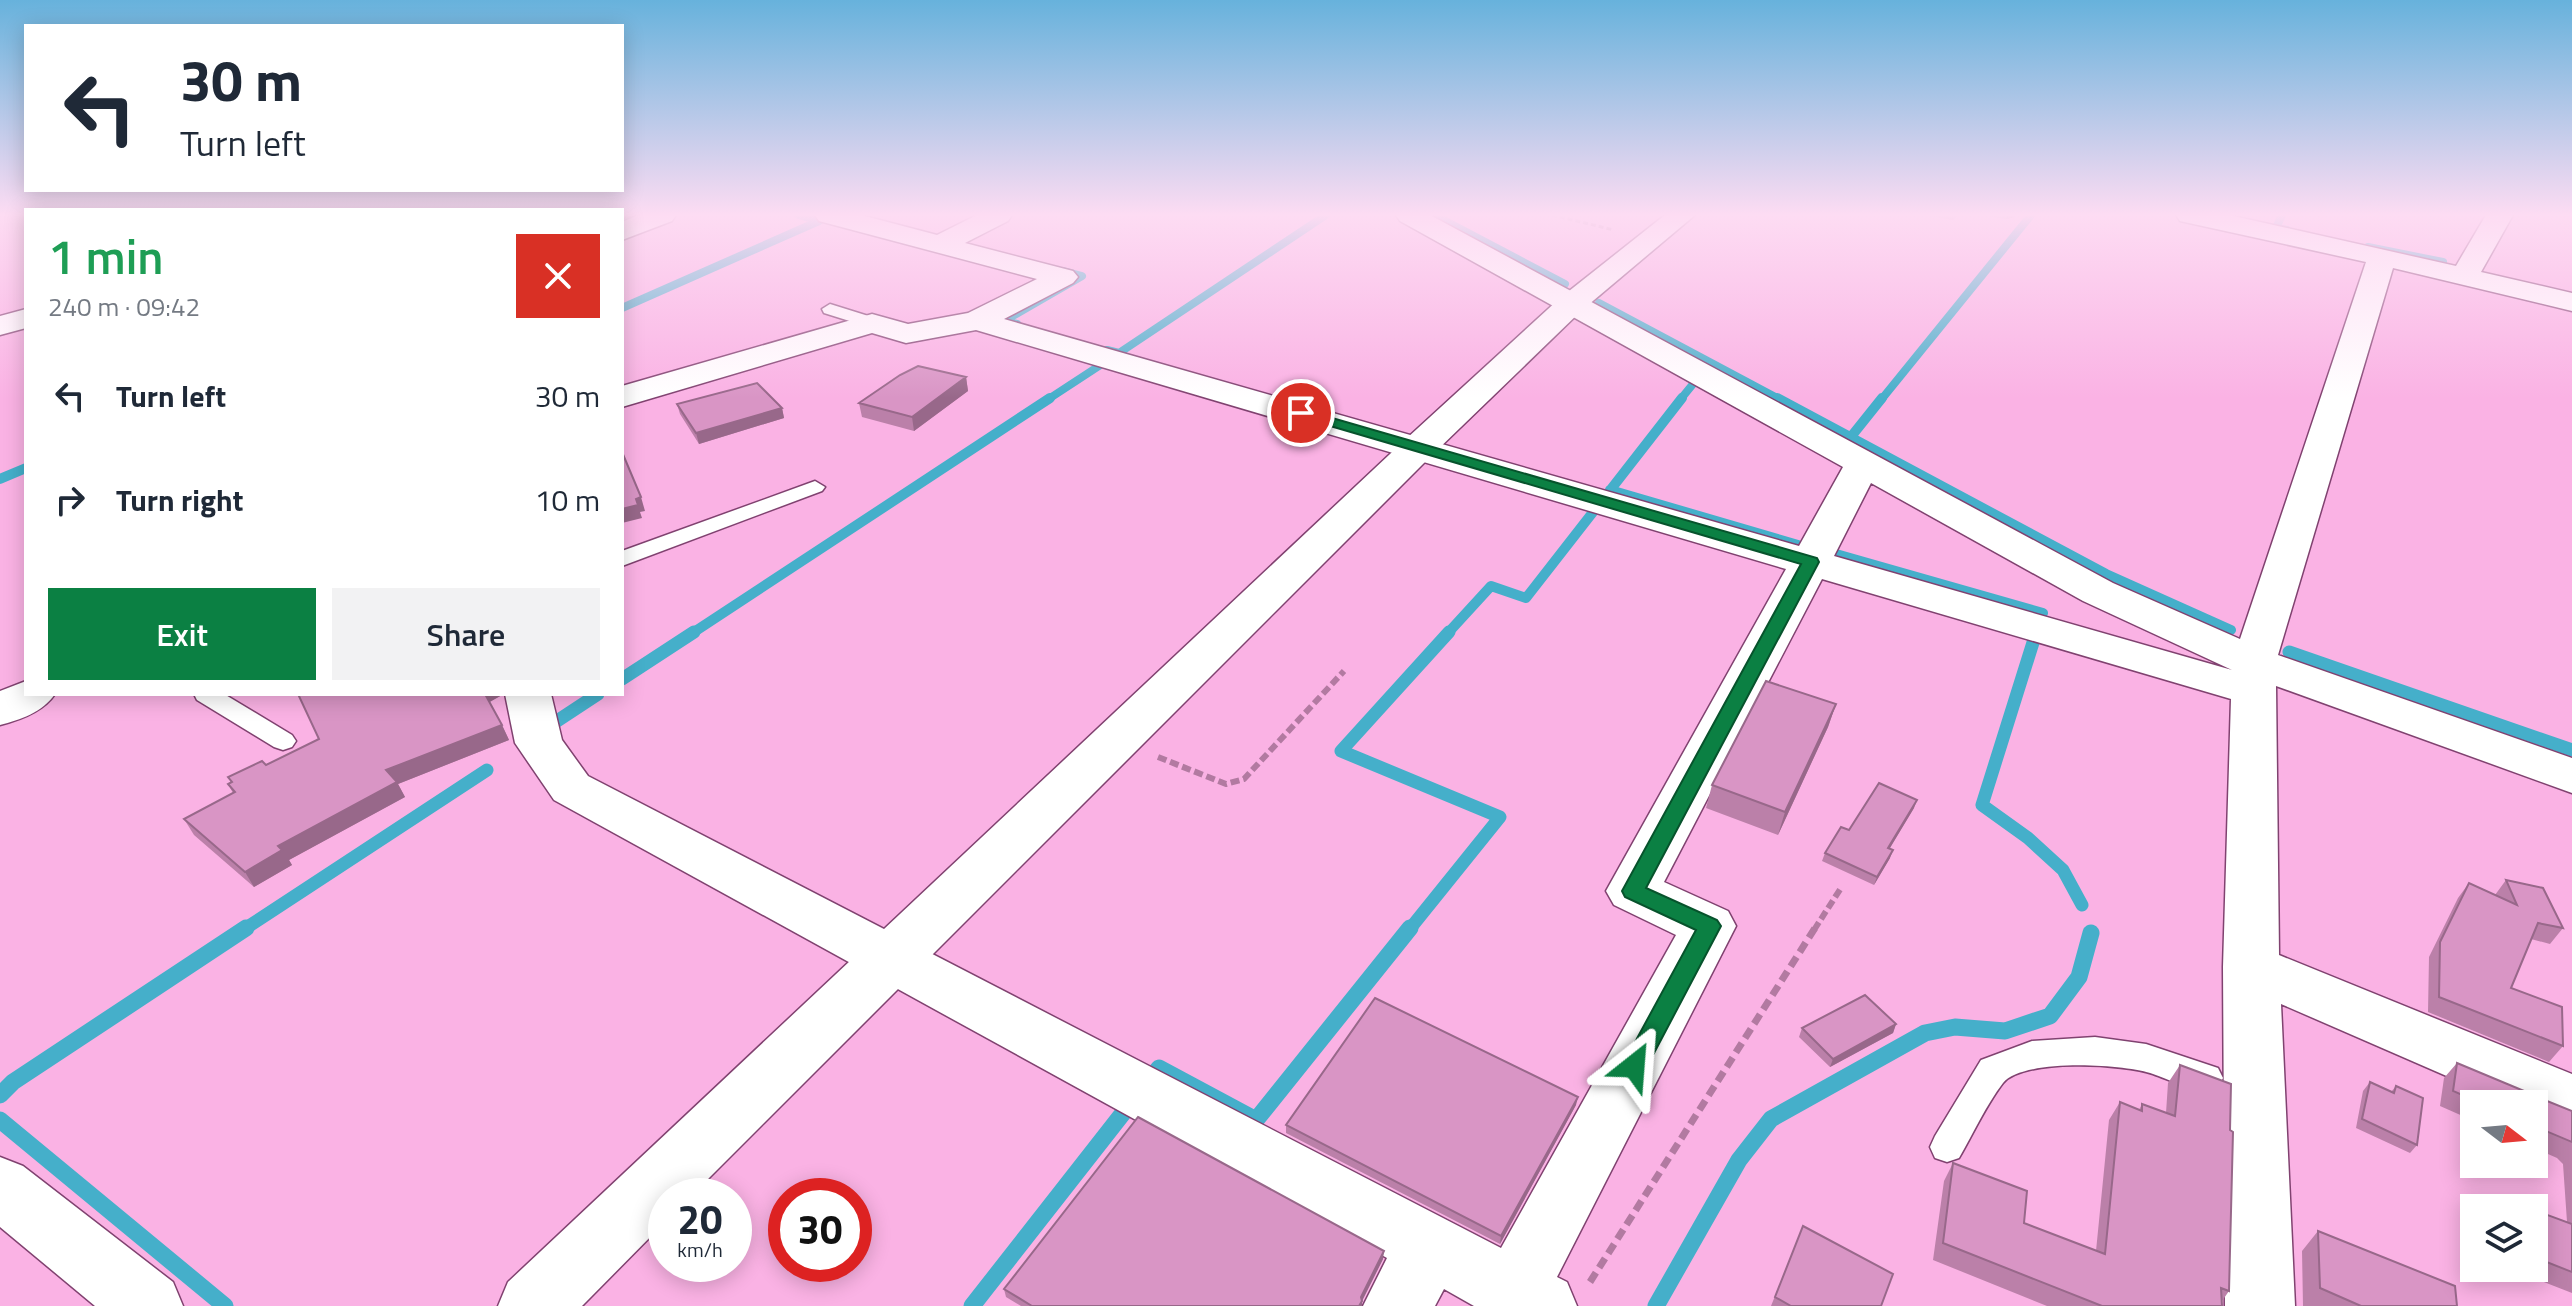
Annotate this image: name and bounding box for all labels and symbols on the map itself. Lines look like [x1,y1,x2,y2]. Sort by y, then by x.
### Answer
pin [1267,379,1335,447]
position arrow [1592,1024,1676,1108]
north arrow [2460,1090,2548,1178]
speed limit sign: 30 [768,1178,872,1282]

